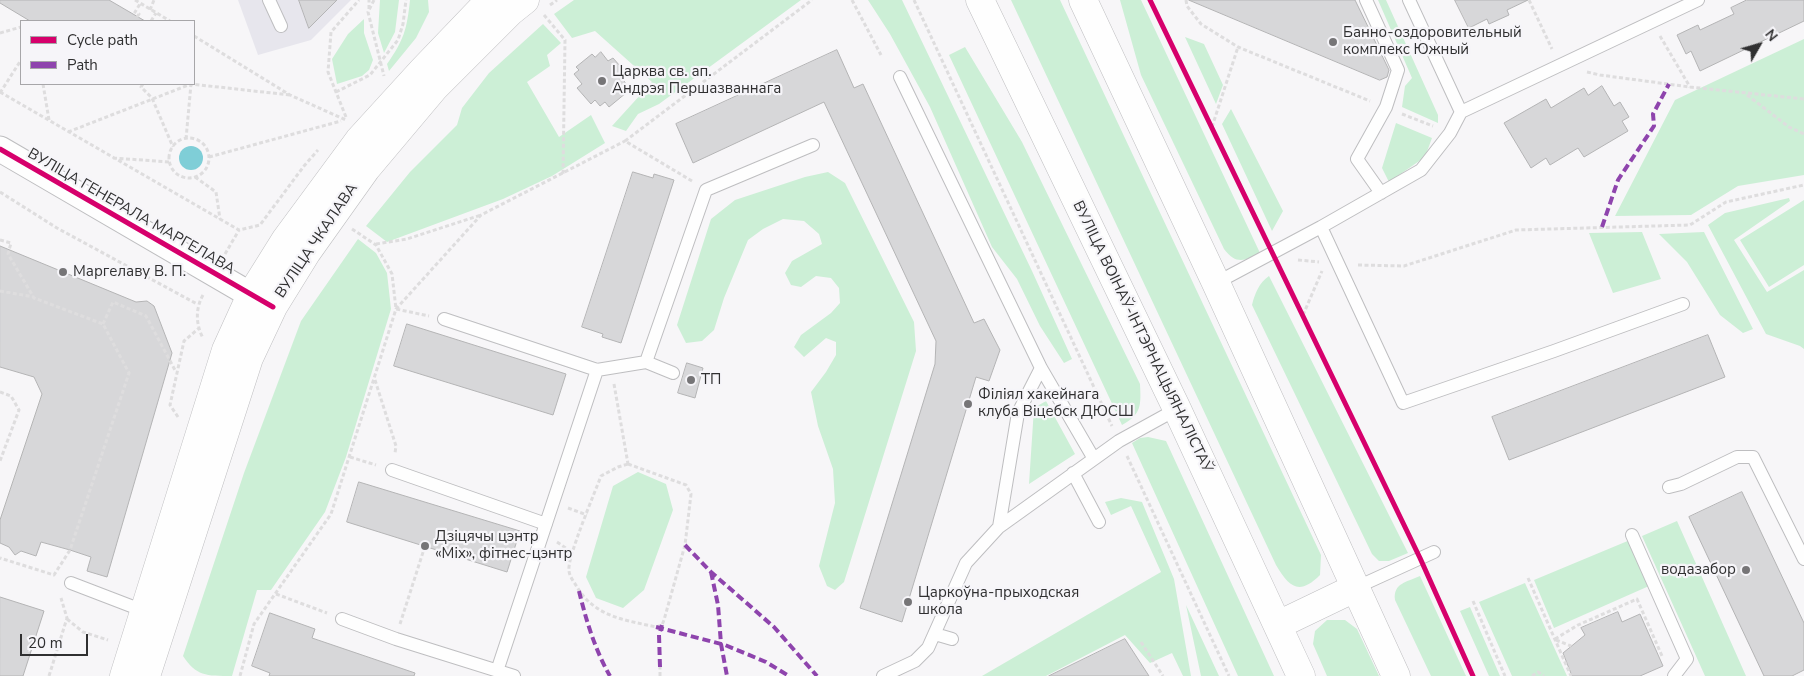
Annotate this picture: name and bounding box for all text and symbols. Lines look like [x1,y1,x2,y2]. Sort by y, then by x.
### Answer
legend [20,20,195,85]
north arrow [1734,20,1784,70]
place label: Банно-оздоровительный комплекс Южный [1343,24,1522,59]
text: N [1760,25,1782,45]
text: Cycle path [67,30,138,50]
marker: Банно-оздоровительный комплекс Южный [1327,36,1339,48]
text: Path [67,55,98,75]
place label: Царква св. ап. Андрэя Першазваннага [612,63,781,98]
marker: Царква св. ап. Андрэя Першазваннага [596,75,608,87]
street label: ВУЛІЦА ГЕНЕРАЛА МАРГЕЛАВА [24,145,238,279]
street label: ВУЛІЦА ЧКАЛАВА [272,180,362,302]
street label: ВУЛІЦА ВОІНАЎ-ІНТЭРНАЦЫЯНАЛІСТАЎ [1068,198,1216,476]
place label: Маргелаву В. П. [73,263,186,281]
marker: Маргелаву В. П. [57,266,69,278]
place label: ТП [701,371,721,389]
marker: ТП [685,374,697,386]
place label: Філіял хакейнага клуба Віцебск ДЮСШ [978,386,1134,421]
marker: Філіял хакейнага клуба Віцебск ДЮСШ [962,398,974,410]
place label: Дзіцячы цэнтр «Mix», фітнес-цэнтр [435,528,572,563]
marker: Дзіцячы цэнтр «Mix», фітнес-цэнтр [419,540,431,552]
place label: водазабор [1661,561,1736,579]
marker: водазабор [1740,564,1752,576]
place label: Царкоўна-прыходская школа [918,584,1079,619]
marker: Царкоўна-прыходская школа [902,596,914,608]
scale bar [22,624,90,656]
text: 20 m [28,633,63,653]

